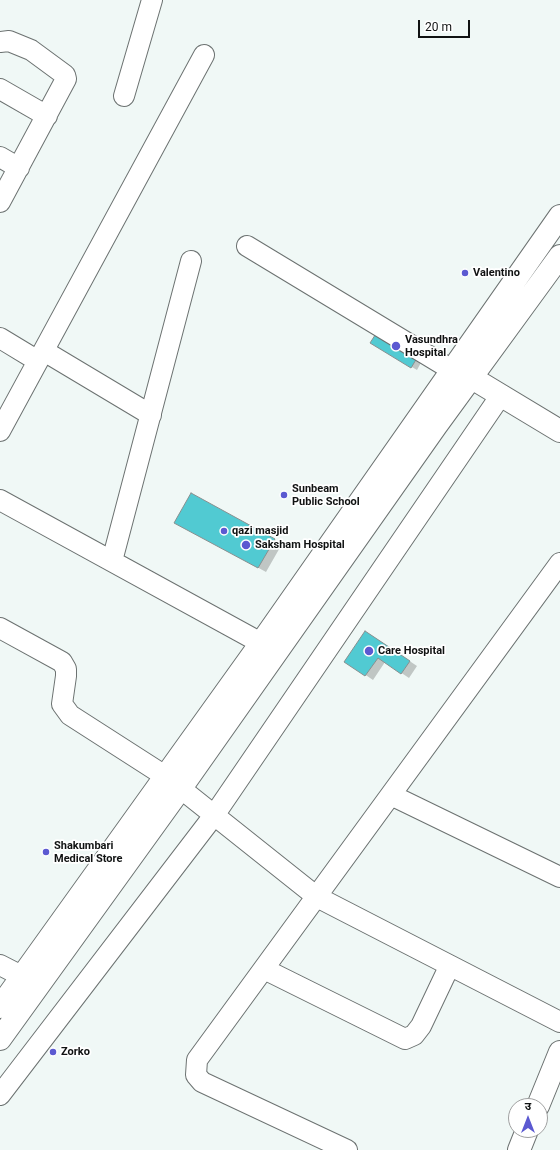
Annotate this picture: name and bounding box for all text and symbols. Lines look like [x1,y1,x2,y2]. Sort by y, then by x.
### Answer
scale bar [420,12,472,38]
text: 20 m [425,20,452,34]
place label: Valentino [473,266,520,280]
marker: Valentino [460,268,470,278]
place label: Vasundhra Hospital [405,333,458,359]
marker: Vasundhra Hospital [390,340,402,352]
place label: Sunbeam Public School [292,482,360,508]
marker: Sunbeam Public School [279,490,289,500]
place label: qazi masjid [232,524,288,538]
marker: qazi masjid [219,526,229,536]
place label: Saksham Hospital [255,538,345,552]
marker: Saksham Hospital [240,539,252,551]
place label: Care Hospital [378,644,445,658]
marker: Care Hospital [363,645,375,657]
place label: Shakumbari Medical Store [54,839,122,865]
marker: Shakumbari Medical Store [41,847,51,857]
place label: Zorko [61,1045,90,1059]
marker: Zorko [48,1047,58,1057]
north arrow [508,1098,548,1138]
text: उ [525,1100,531,1113]

